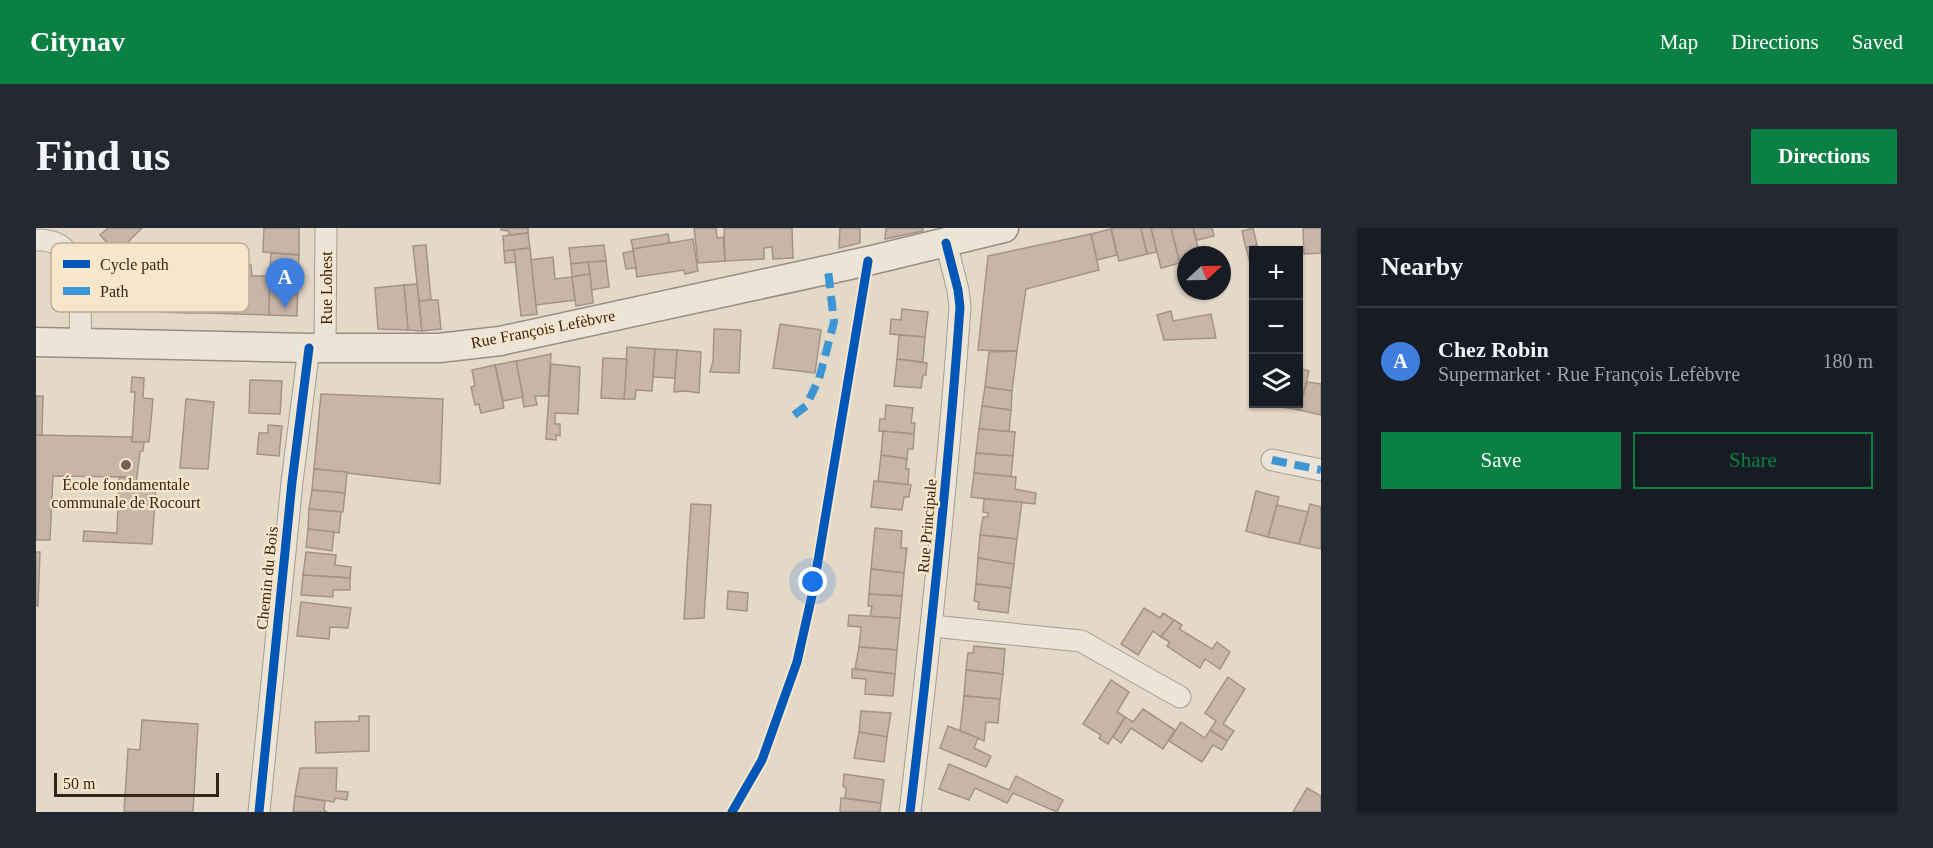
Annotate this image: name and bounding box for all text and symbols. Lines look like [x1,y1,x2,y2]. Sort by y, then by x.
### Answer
text: Citynav [30,26,125,57]
text: Map [1660,30,1698,54]
text: Directions [1731,30,1819,54]
text: Saved [1852,30,1903,54]
button: Directions [1751,129,1897,184]
text: Find us [36,133,170,179]
legend [51,243,249,312]
north arrow [1177,246,1231,300]
map controls [1249,246,1303,408]
button: + [1249,246,1303,300]
street label: Rue Lohest [318,251,335,325]
text: Nearby [1381,252,1463,281]
text: Cycle path [100,256,169,274]
pin: A [266,259,304,308]
text: Path [100,283,128,300]
button: − [1249,300,1303,354]
street label: Rue François Lefèbvre [469,307,617,352]
text: Chez Robin [1438,337,1549,362]
text: A [1393,350,1408,372]
text: 180 m [1822,350,1873,372]
button: layers [1249,354,1303,408]
text: Supermarket · Rue François Lefèbvre [1438,363,1740,385]
button: Save [1381,432,1621,489]
button: Share [1633,432,1873,489]
marker: École fondamentale communale de Rocourt [119,458,133,472]
place label: École fondamentale communale de Rocourt [51,475,201,511]
street label: Rue Principale [914,478,941,574]
street label: Chemin du Bois [253,525,281,631]
your location [798,567,827,596]
scale bar [54,770,219,798]
text: 50 m [63,775,95,792]

